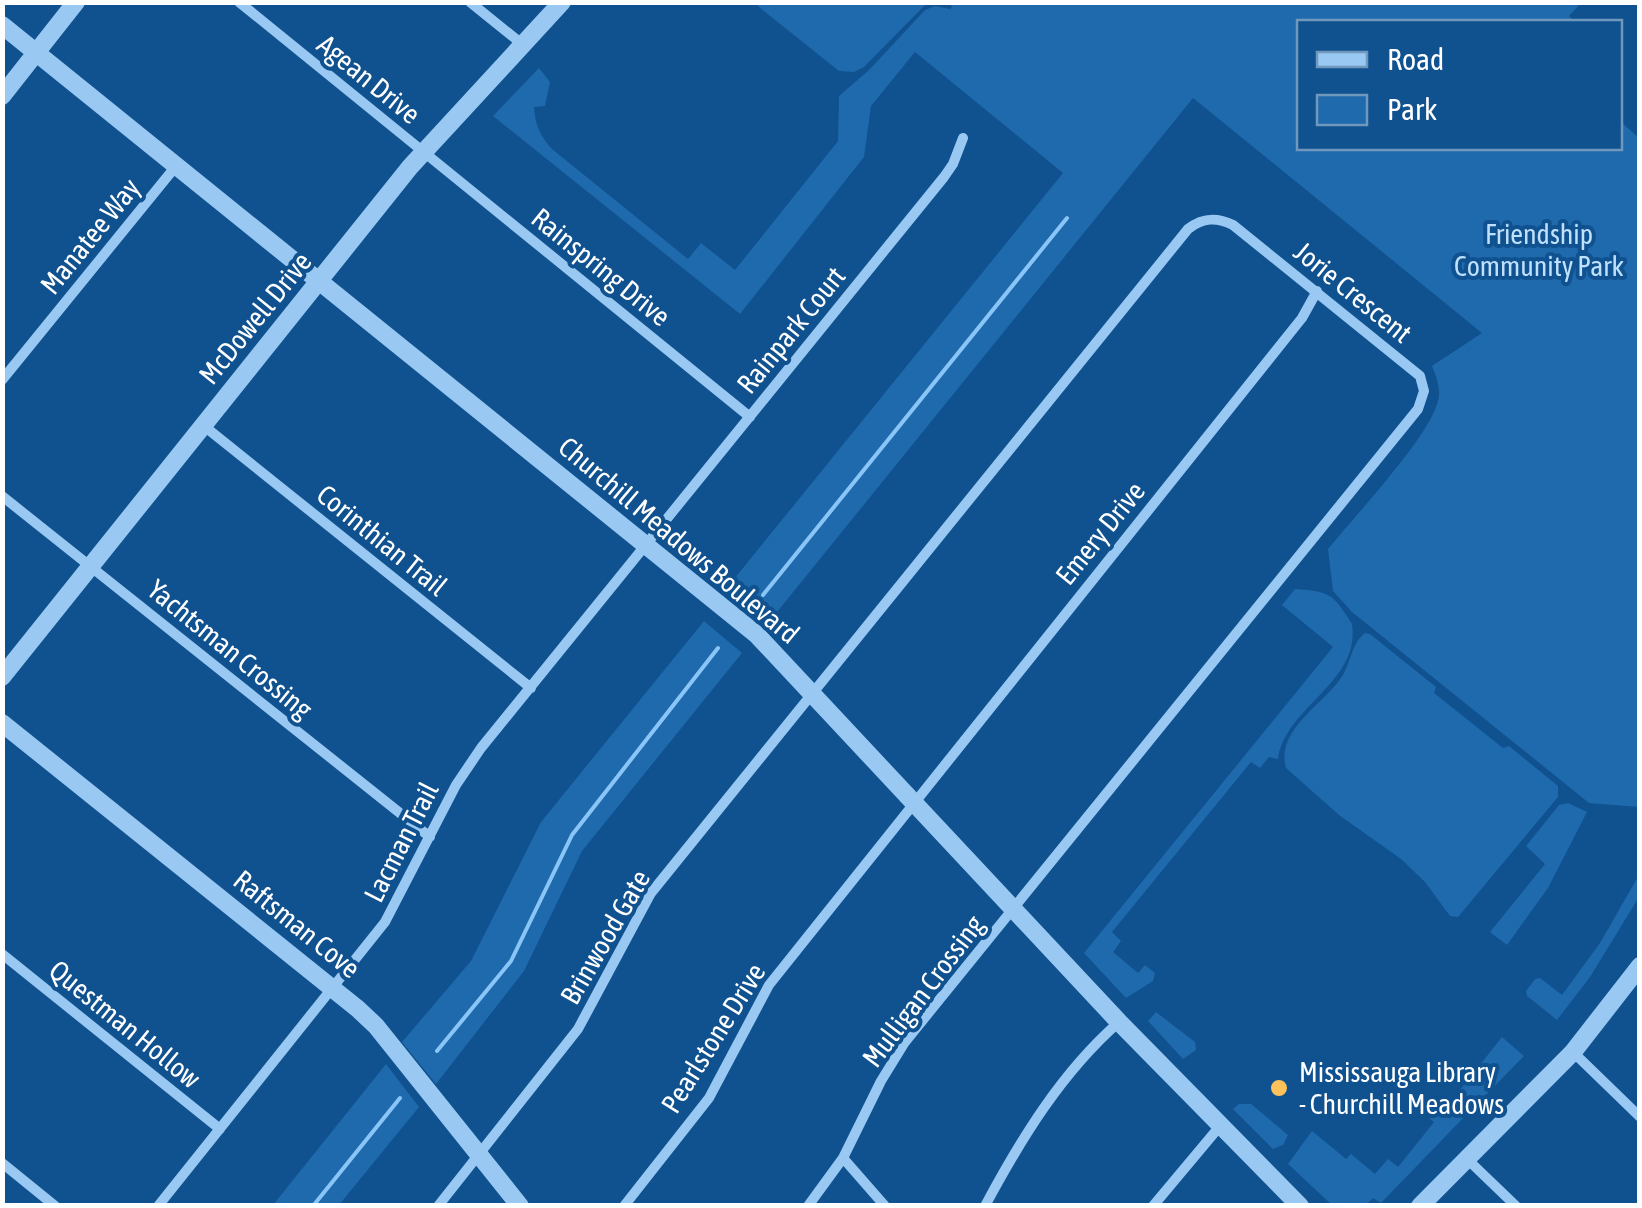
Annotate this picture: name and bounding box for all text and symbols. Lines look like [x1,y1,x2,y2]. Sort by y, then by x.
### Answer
legend [1297,20,1622,150]
street label: Agean Drive [311,28,427,130]
text: Road [1387,42,1444,76]
text: Park [1387,92,1437,126]
street label: Manatee Way [34,172,146,300]
street label: Rainspring Drive [525,201,677,333]
park label: Friendship Community Park [1454,218,1624,282]
street label: Jorie Crescent [1288,235,1418,349]
street label: McDowell Drive [192,246,318,390]
street label: Rainpark Court [730,260,852,400]
street label: Churchill Meadows Boulevard [552,430,806,650]
street label: Emery Drive [1049,475,1151,591]
street label: Corinthian Trail [311,478,454,602]
street label: Yachtsman Crossing [141,573,319,725]
street label: Lacman Trail [357,776,445,907]
street label: Raftsman Cove [228,864,366,984]
street label: Brinwood Gate [554,864,656,1010]
street label: Mulligan Crossing [856,909,990,1073]
street label: Questman Hollow [43,953,207,1095]
street label: Pearlstone Drive [654,957,772,1119]
place label: Mississauga Library - Churchill Meadows [1299,1056,1504,1120]
marker: Mississauga Library - Churchill Meadows [1268,1077,1290,1099]

